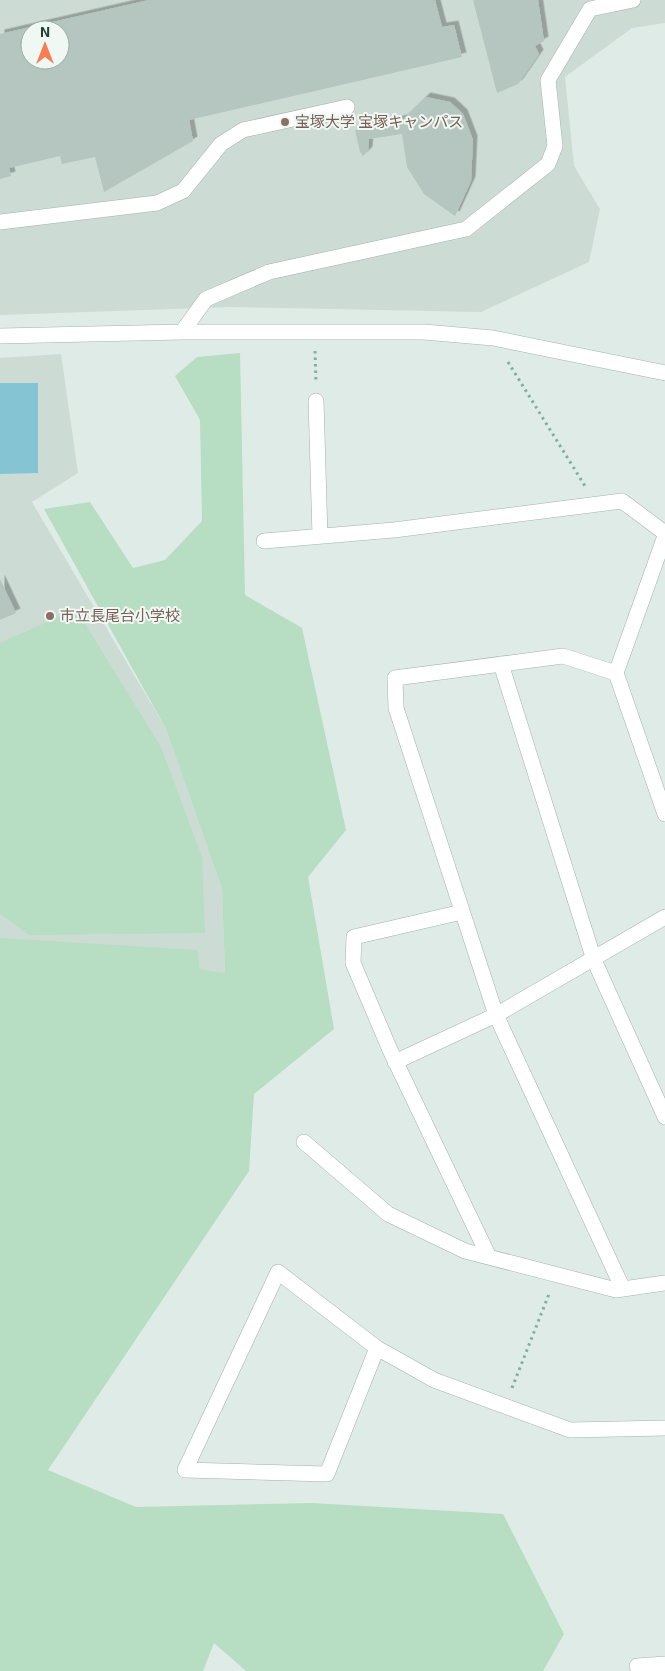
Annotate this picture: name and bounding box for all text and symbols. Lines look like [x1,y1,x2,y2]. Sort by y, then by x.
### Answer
north arrow [20,20,70,70]
text: N [40,23,50,40]
place label: 宝塚大学 宝塚キャンパス [295,112,463,130]
marker: 宝塚大学 宝塚キャンパス [279,116,291,128]
place label: 市立長尾台小学校 [60,606,180,624]
marker: 市立長尾台小学校 [44,610,56,622]

